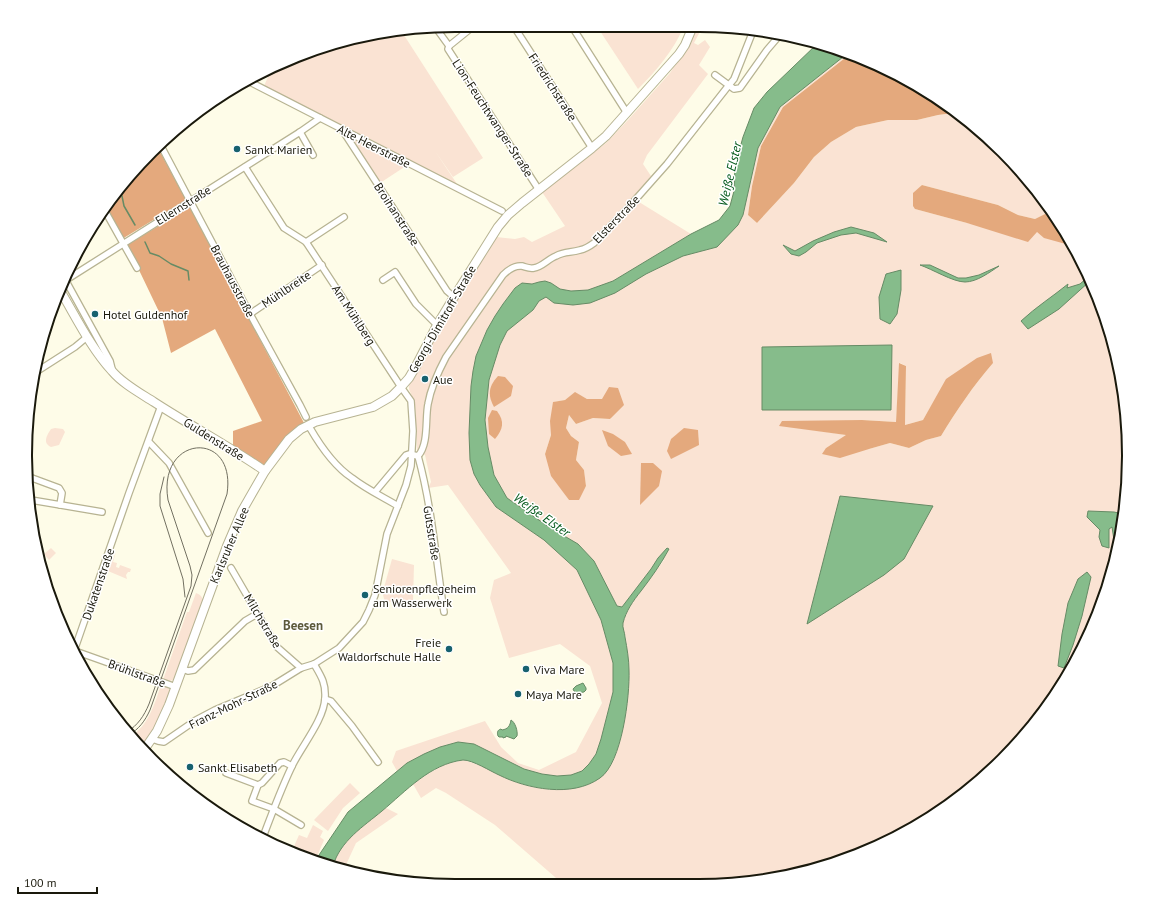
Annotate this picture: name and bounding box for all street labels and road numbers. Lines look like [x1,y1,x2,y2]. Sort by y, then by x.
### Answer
street label: Friedrichstraße [526,50,580,124]
street label: Lion-Feuchtwanger-Straße [449,56,537,180]
street label: Alte Heerstraße [335,121,413,171]
street label: Broihanstraße [371,180,423,248]
street label: Ellernstraße [153,182,213,228]
street label: Elsterstraße [589,192,643,246]
street label: Brauhausstraße [208,242,258,320]
street label: Georgi-Dimitroff-Straße [405,262,479,376]
street label: Mühlbreite [259,267,313,311]
street label: Am Mühlberg [329,282,379,348]
street label: Guldenstraße [181,414,247,464]
street label: Karlsruher Allee [206,504,252,586]
street label: Gutsstraße [420,505,444,561]
street label: Dukatenstraße [79,546,117,622]
street label: Milchstraße [241,591,285,651]
street label: Brühlstraße [106,656,168,690]
street label: Franz-Mohr-Straße [186,676,280,732]

